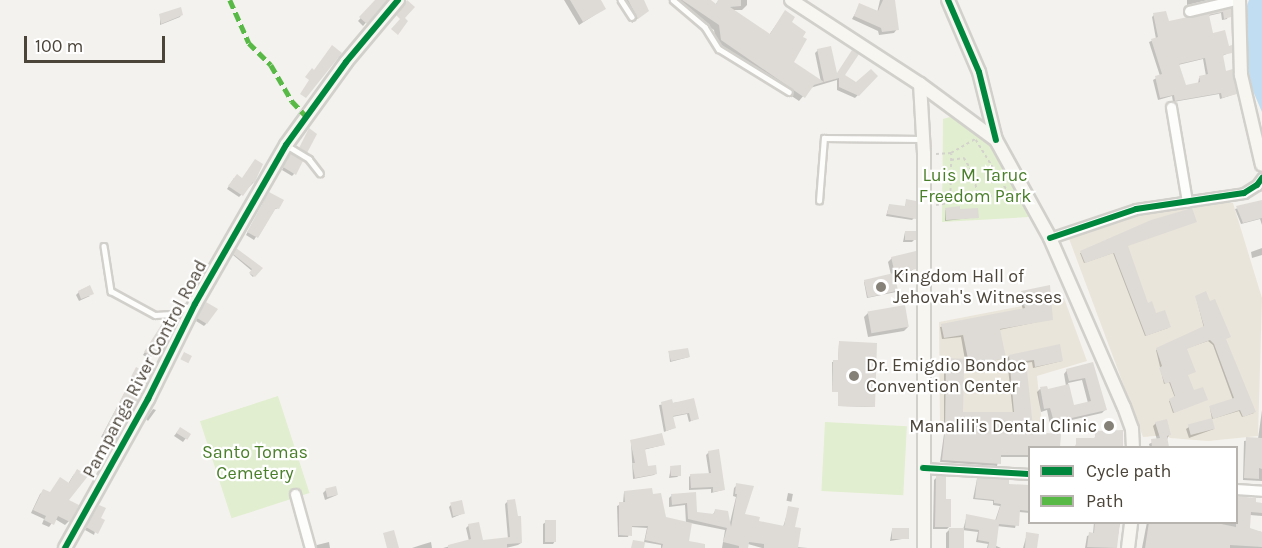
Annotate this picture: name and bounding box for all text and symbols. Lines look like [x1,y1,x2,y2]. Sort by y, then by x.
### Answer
scale bar [27,24,168,62]
text: 100 m [35,35,83,57]
park label: Luis M. Taruc Freedom Park [919,165,1031,207]
street label: Pampanga River Control Road [78,256,212,482]
place label: Kingdom Hall of Jehovah's Witnesses [893,266,1062,308]
marker: Kingdom Hall of Jehovah's Witnesses [874,280,888,294]
place label: Dr. Emigdio Bondoc Convention Center [866,355,1026,398]
marker: Dr. Emigdio Bondoc Convention Center [847,369,861,383]
place label: Manalili's Dental Clinic [909,415,1097,437]
marker: Manalili's Dental Clinic [1102,419,1116,433]
park label: Santo Tomas Cemetery [202,442,308,484]
legend [1028,446,1238,524]
text: Cycle path [1086,460,1171,482]
text: Path [1086,490,1124,512]

